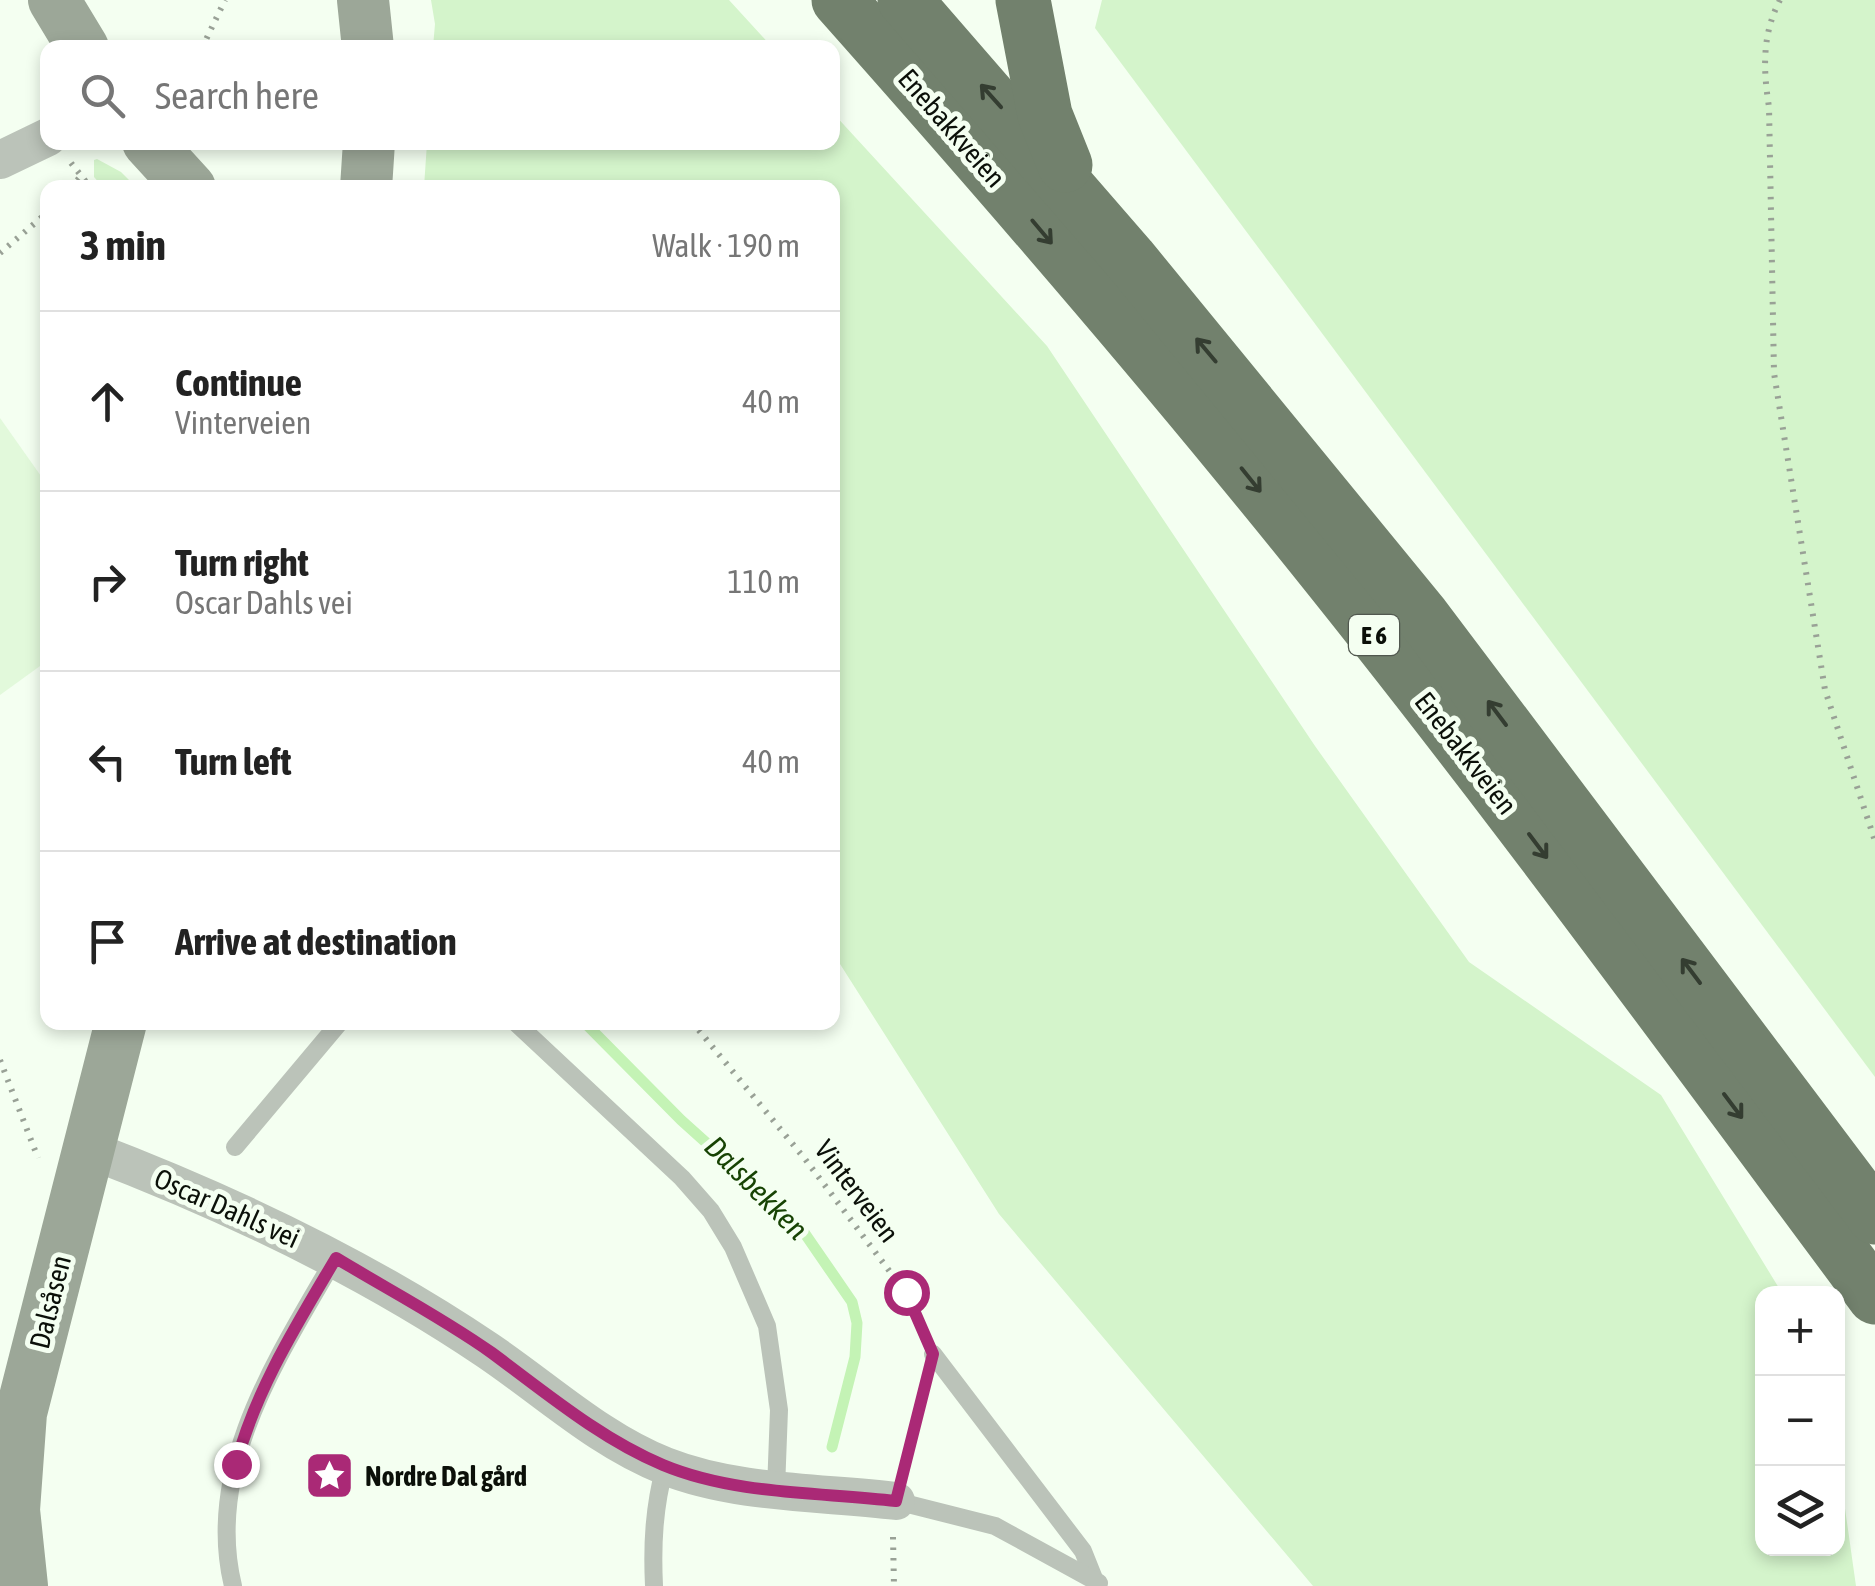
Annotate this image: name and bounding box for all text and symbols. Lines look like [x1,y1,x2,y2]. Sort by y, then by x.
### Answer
search box [40,40,840,150]
street label: Enebakkveien [892,62,1012,194]
icon: search [75,68,130,123]
text: Search here [155,74,319,117]
one-way arrow [979,84,1002,109]
one-way arrow [1030,218,1052,244]
text: 3 min [80,221,166,269]
text: Walk · 190 m [652,227,800,264]
one-way arrow [1195,337,1217,363]
text: Continue [175,361,302,404]
icon: ahead [80,374,135,429]
text: 40 m [742,383,800,420]
text: Vinterveien [175,404,311,441]
one-way arrow [1240,467,1262,493]
text: Turn right [175,541,309,584]
icon: right [80,554,135,609]
text: 110 m [727,563,800,600]
text: Oscar Dahls vei [175,584,353,621]
road number: E 6 [1349,615,1399,655]
street label: Enebakkveien [1408,686,1524,820]
one-way arrow [1486,700,1507,727]
icon: left [80,734,135,789]
text: Turn left [175,740,291,783]
text: 40 m [742,743,800,780]
one-way arrow [1527,832,1548,859]
icon: arrive [80,914,135,969]
text: Arrive at destination [175,920,457,963]
one-way arrow [1681,958,1702,985]
one-way arrow [1723,1092,1744,1119]
water label: Dalsbekken [698,1129,815,1246]
street label: Vinterveien [808,1134,906,1248]
street label: Oscar Dahls vei [149,1162,305,1254]
street label: Dalsåsen [23,1252,77,1352]
route start [884,1270,930,1316]
map controls [1755,1286,1845,1556]
button: + [1755,1286,1845,1376]
button: − [1755,1376,1845,1466]
route end [214,1442,260,1488]
place icon: Nordre Dal gård [304,1450,356,1502]
place label: Nordre Dal gård [365,1460,527,1492]
button: layers [1755,1466,1845,1556]

